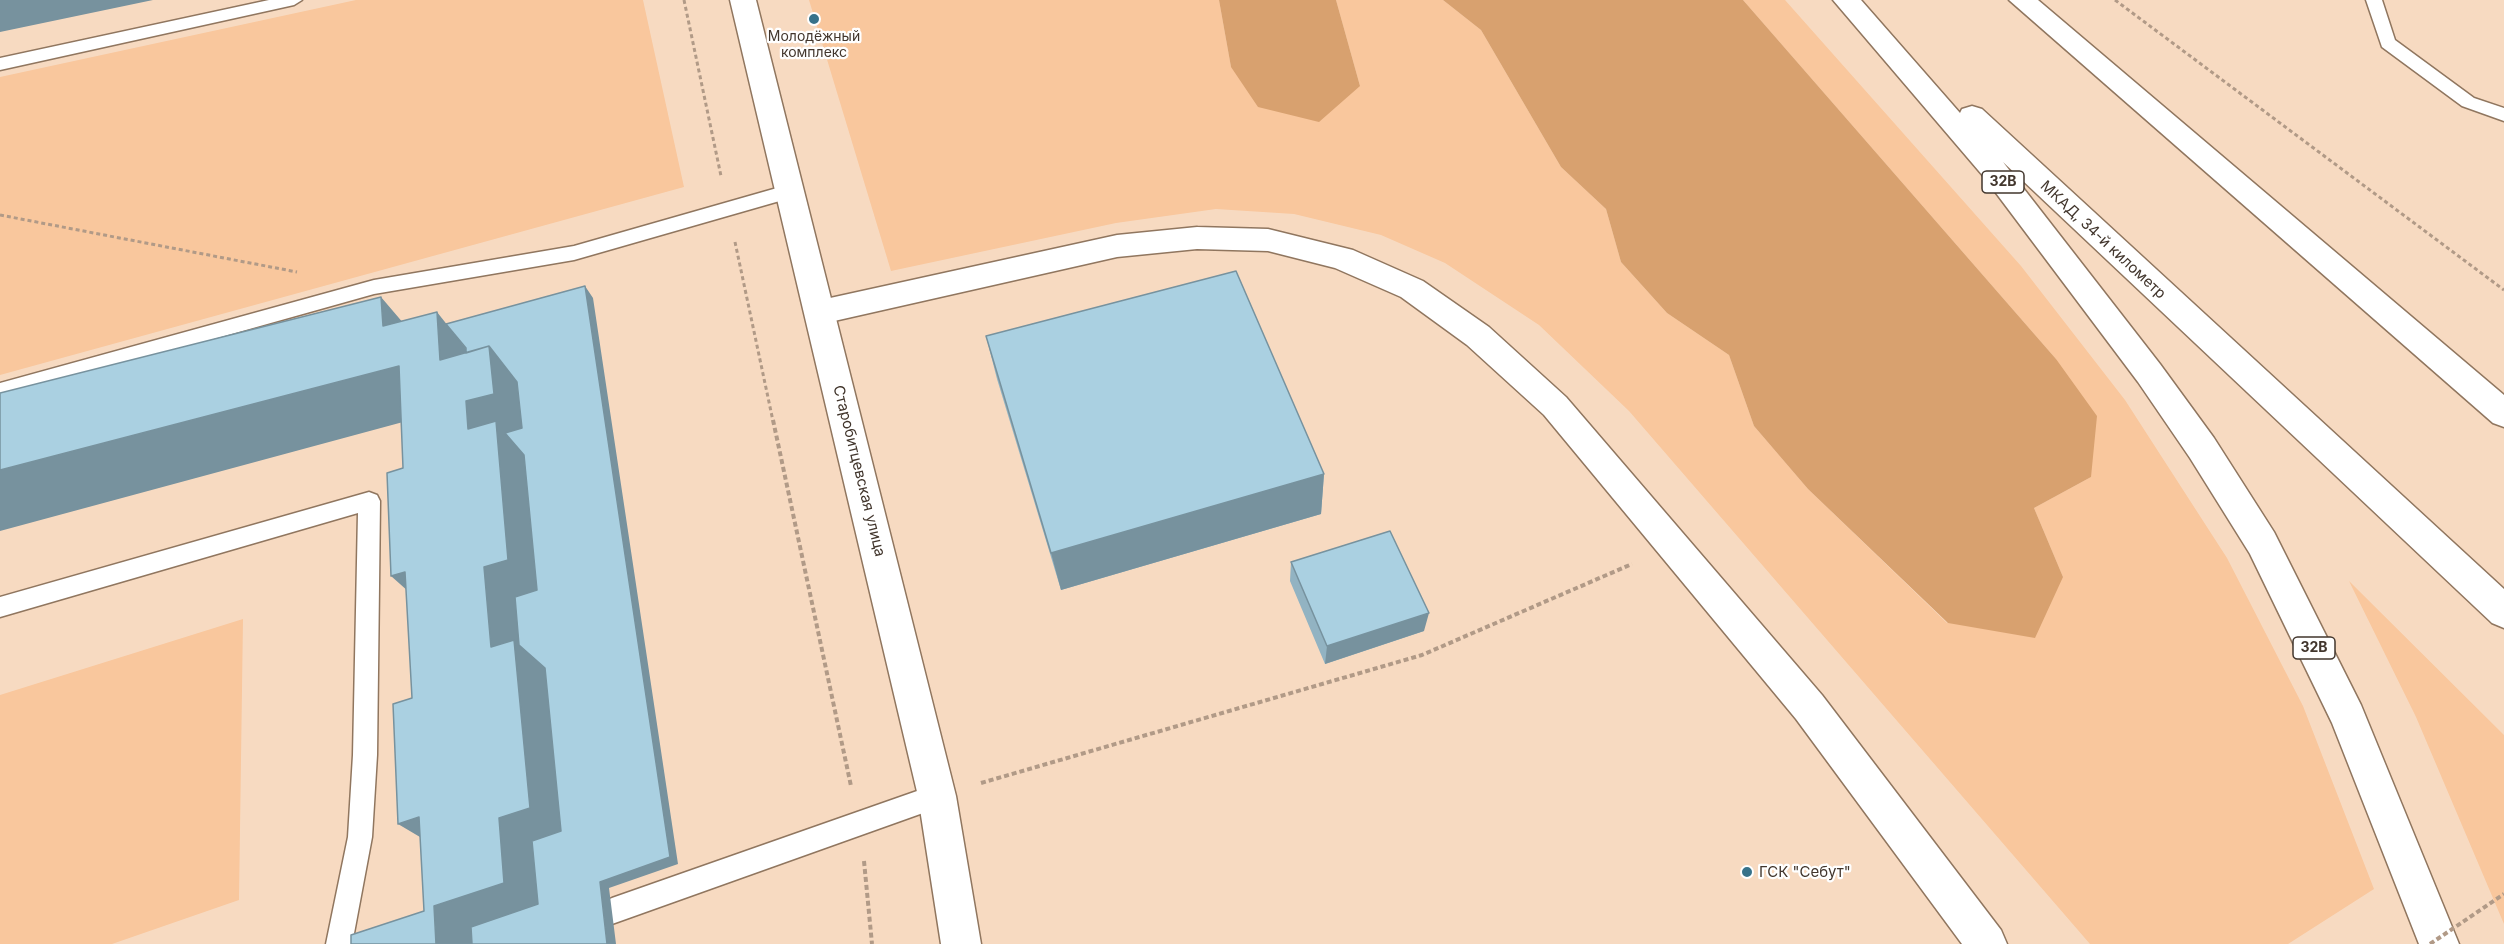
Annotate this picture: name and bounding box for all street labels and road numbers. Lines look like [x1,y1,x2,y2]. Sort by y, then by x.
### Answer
road number: 32B [1982,171,2024,193]
street label: МКАД, 34-й километр [2036,177,2170,303]
street label: Старобитцевская улица [829,384,889,558]
road number: 32B [2293,637,2335,659]

